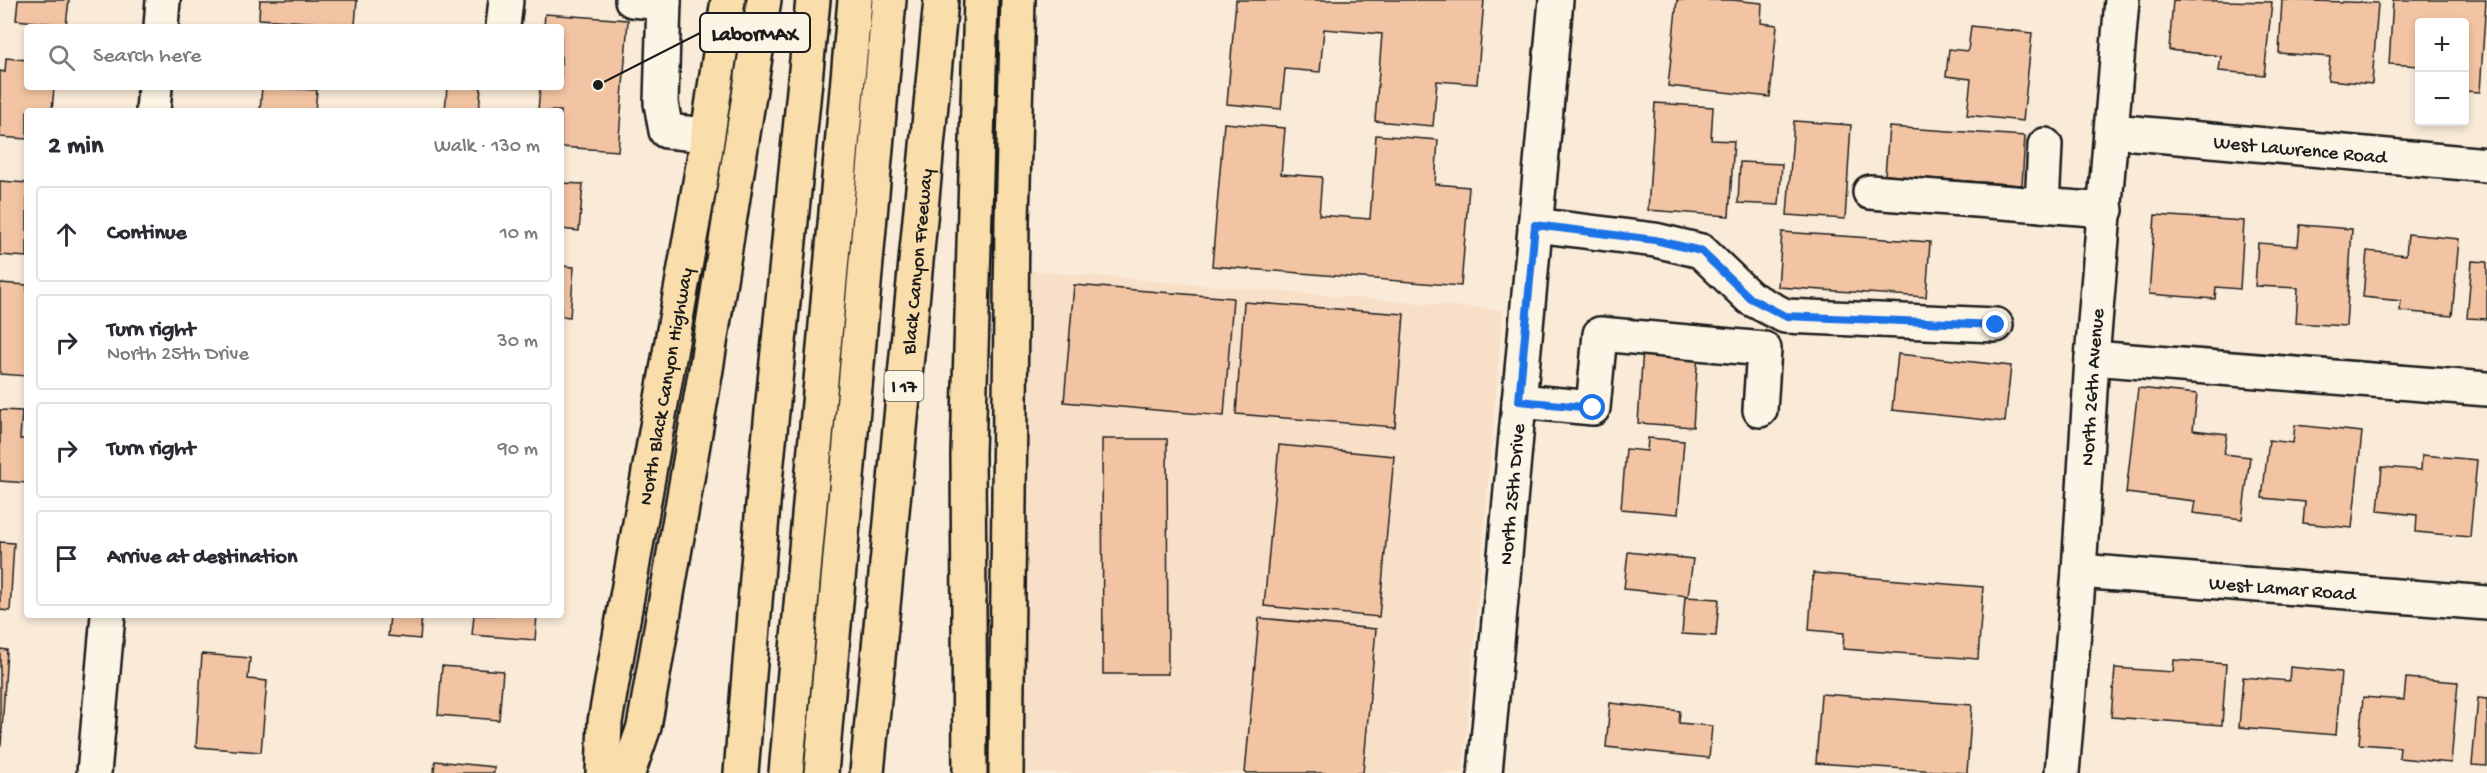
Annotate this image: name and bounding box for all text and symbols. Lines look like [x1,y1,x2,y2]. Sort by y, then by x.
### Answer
callout: LaborMAX [700,13,810,52]
map controls [2415,18,2469,126]
button: + [2415,18,2469,72]
search box [24,24,564,90]
text: LaborMAX [712,24,800,49]
icon: search [45,41,78,74]
text: Search here [93,44,201,70]
button: − [2415,72,2469,126]
text: 2 min [48,132,103,163]
street label: West Lawrence Road [2212,132,2390,171]
text: Walk · 130 m [434,136,540,159]
street label: Black Canyon Freeway [899,168,940,357]
icon: ahead [50,218,83,251]
text: Continue [107,221,187,247]
text: 10 m [500,223,538,246]
street label: North Black Canyon Highway [635,266,700,507]
street label: North 26th Avenue [2077,307,2111,467]
route end [1982,311,2008,337]
text: Turn right [107,318,195,344]
icon: right [50,326,83,359]
text: 30 m [497,331,538,354]
text: North 25th Drive [107,344,249,367]
road number: I 17 [884,371,924,401]
route start [1579,394,1605,420]
street label: North 25th Drive [1496,422,1532,566]
icon: right [50,434,83,467]
text: Turn right [107,437,195,463]
text: 90 m [498,439,538,462]
icon: arrive [50,542,83,575]
text: Arrive at destination [107,545,297,571]
street label: West Lamar Road [2208,573,2359,608]

